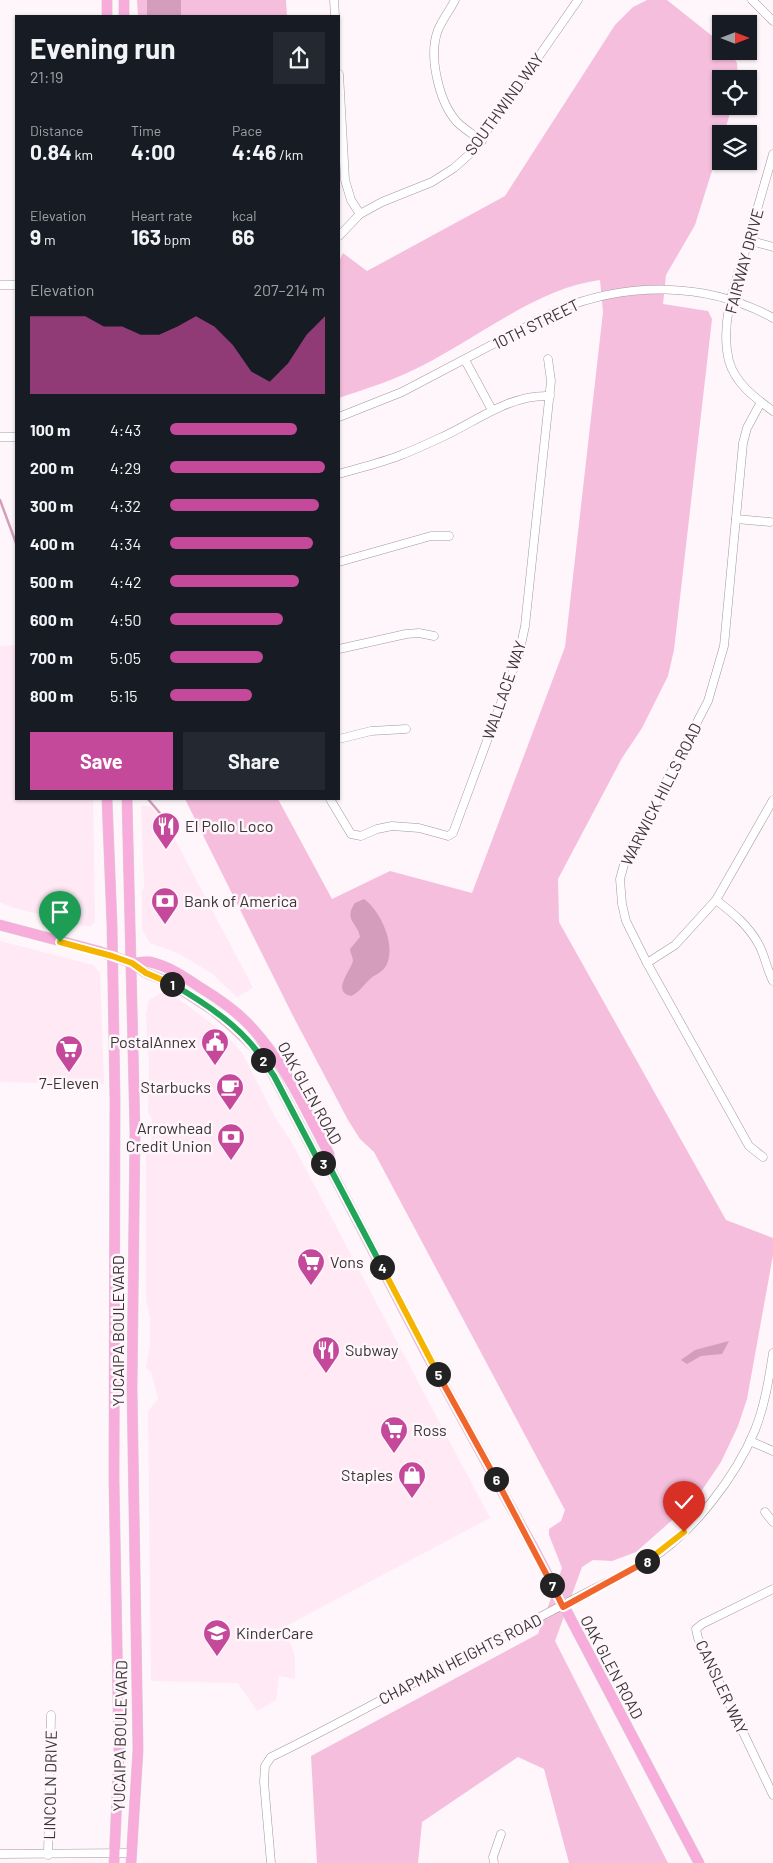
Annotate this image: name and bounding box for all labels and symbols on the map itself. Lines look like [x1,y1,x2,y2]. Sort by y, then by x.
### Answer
north arrow [712,15,758,60]
street label: SOUTHWIND WAY [460,49,547,158]
street label: FAIRWAY DRIVE [720,206,767,315]
street label: 10TH STREET [489,294,582,353]
street label: WALLACE WAY [478,638,529,742]
street label: WARWICK HILLS ROAD [616,719,705,868]
restaurant icon: El Pollo Loco [151,811,181,850]
place label: El Pollo Loco [185,816,274,835]
bank icon: Bank of America [150,886,180,925]
pin [39,891,81,942]
place label: Bank of America [184,891,297,910]
pin: 1 [160,972,184,996]
public building icon: PostalAnnex [200,1027,230,1066]
place label: PostalAnnex [110,1032,196,1051]
supermarket icon: 7-Eleven [54,1034,84,1073]
street label: OAK GLEN ROAD [274,1038,347,1147]
pin: 2 [250,1048,276,1072]
cafe icon: Starbucks [215,1072,245,1111]
place label: 7-Eleven [39,1073,99,1092]
place label: Starbucks [141,1077,211,1096]
place label: Arrowhead Credit Union [126,1118,212,1155]
bank icon: Arrowhead Credit Union [216,1122,246,1161]
pin: 3 [310,1150,336,1176]
supermarket icon: Vons [296,1247,326,1286]
place label: Vons [330,1252,364,1271]
pin: 4 [370,1254,394,1280]
street label: YUCAIPA BOULEVARD [108,1255,127,1407]
restaurant icon: Subway [311,1335,341,1374]
place label: Subway [345,1340,399,1359]
pin: 5 [426,1362,450,1386]
supermarket icon: Ross [379,1415,409,1454]
place label: Ross [413,1420,447,1439]
shop icon: Staples [397,1460,427,1499]
place label: Staples [341,1465,393,1484]
pin: 6 [484,1466,508,1492]
pin [663,1481,705,1532]
pin: 8 [634,1548,660,1574]
pin: 7 [540,1572,564,1598]
street label: CHAPMAN HEIGHTS ROAD [375,1609,544,1708]
street label: OAK GLEN ROAD [577,1612,648,1722]
school or university icon: KinderCare [202,1618,232,1657]
place label: KinderCare [236,1623,314,1642]
street label: CANSLER WAY [692,1637,753,1737]
street label: YUCAIPA BOULEVARD [109,1660,130,1812]
street label: LINCOLN DRIVE [39,1730,60,1840]

